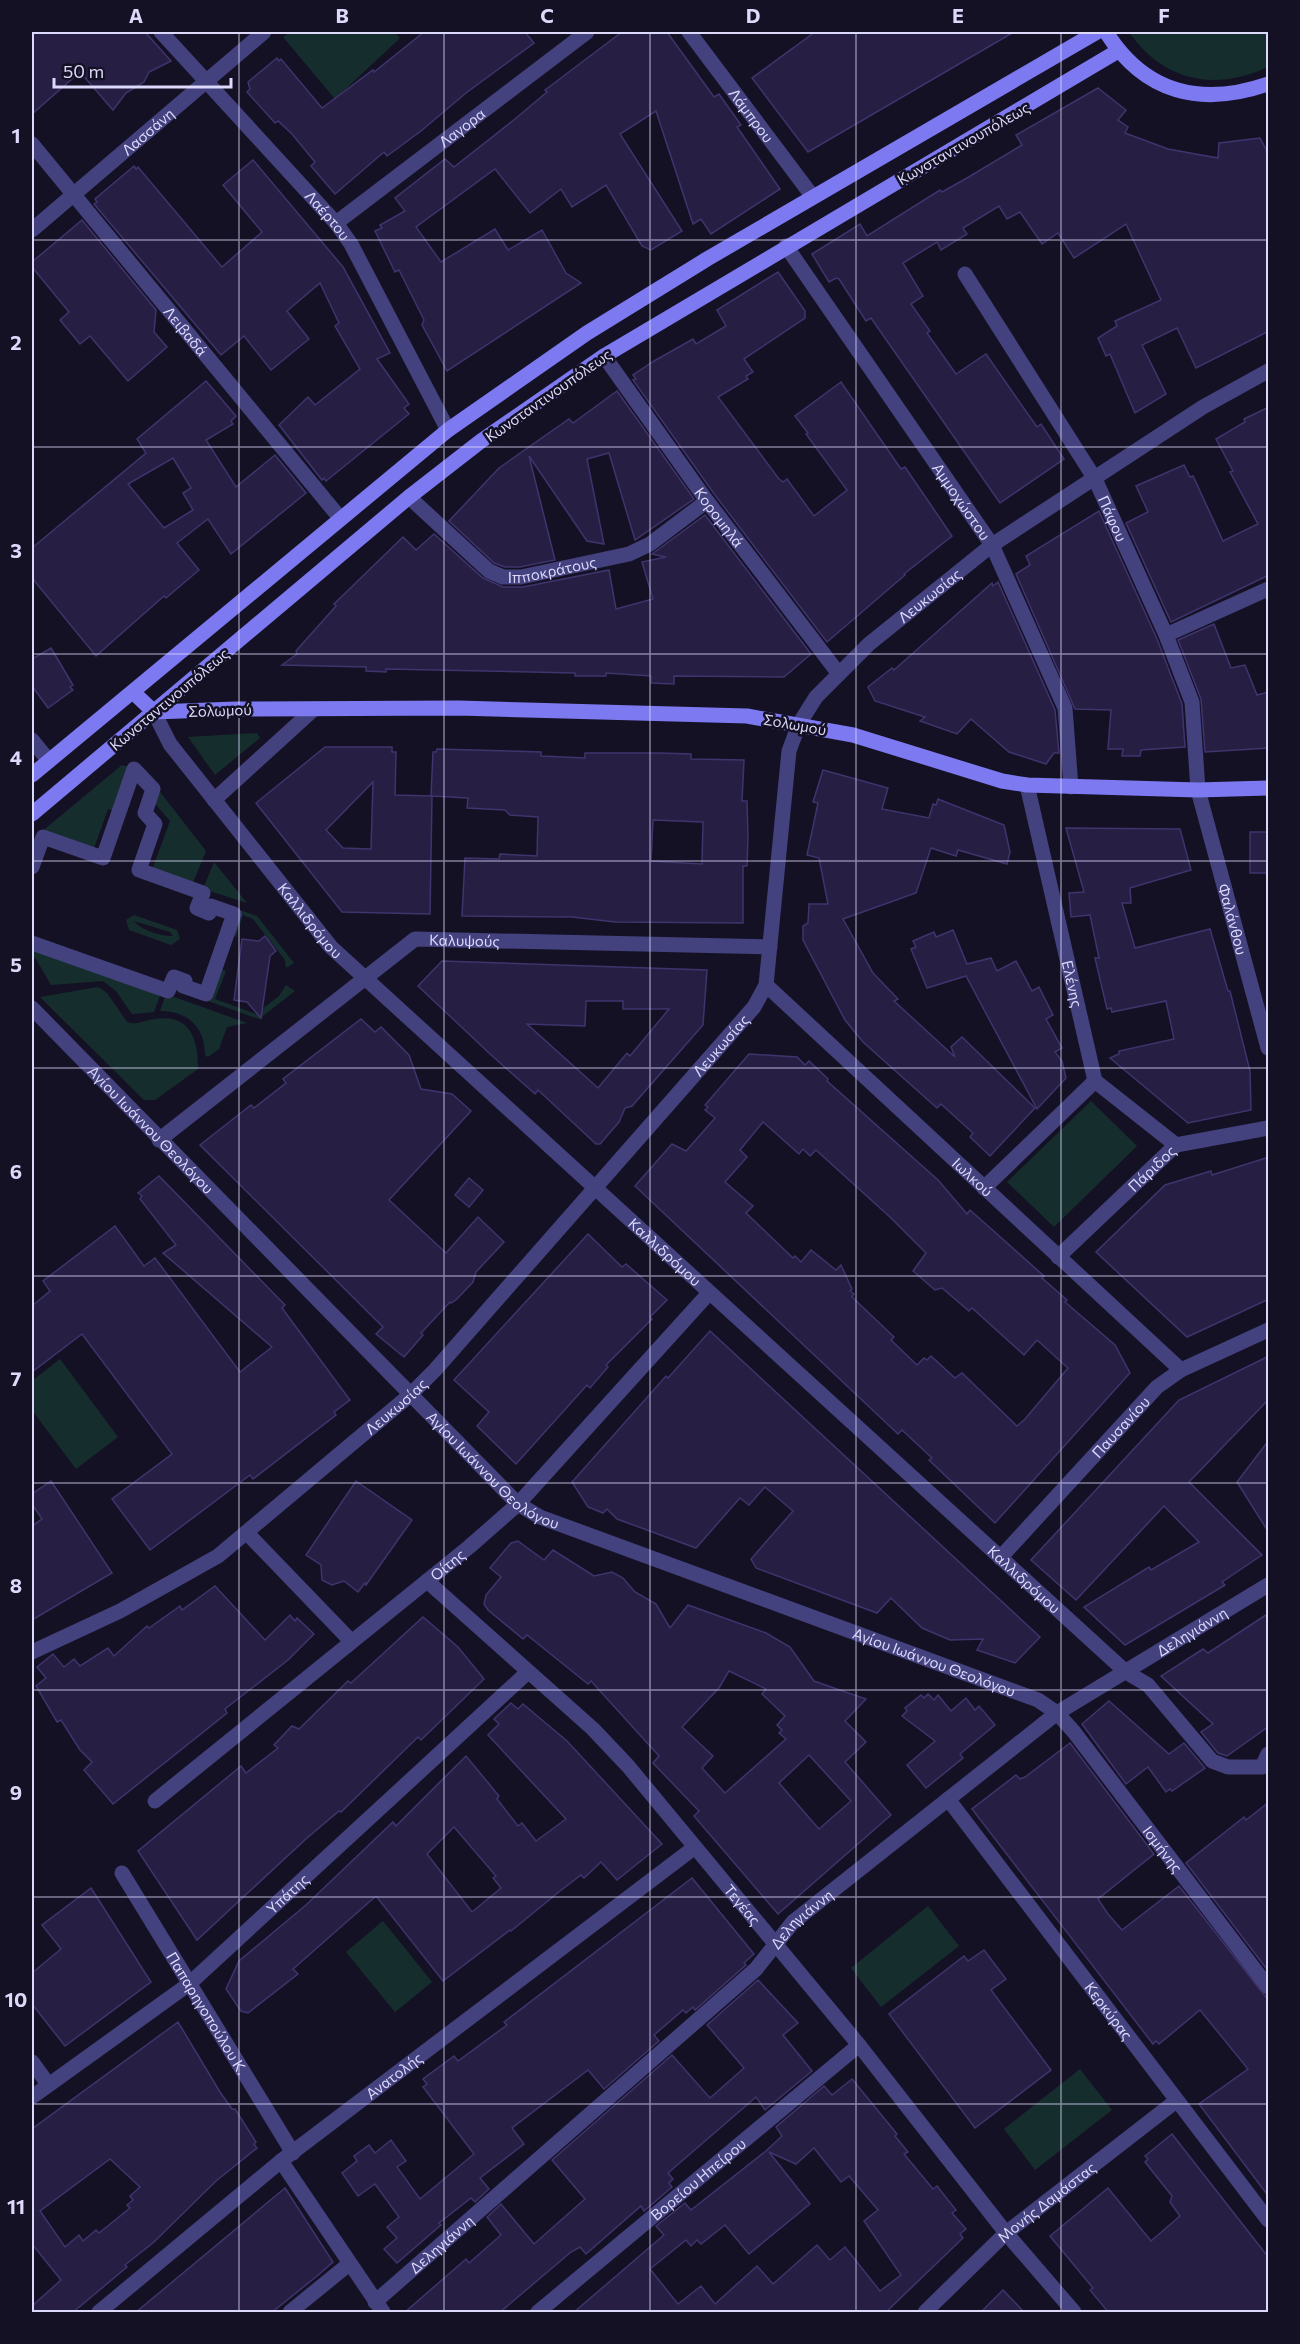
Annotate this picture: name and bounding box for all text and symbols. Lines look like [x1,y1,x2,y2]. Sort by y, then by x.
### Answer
text: A [129,3,143,27]
text: B [335,3,349,27]
text: C [540,3,554,27]
text: D [746,3,760,27]
text: E [952,3,964,27]
text: F [1158,3,1170,27]
scale bar [54,51,231,89]
text: 50 m [63,60,104,82]
street label: Λάμπρου [725,84,778,146]
street label: Κωνσταντινουπόλεως [894,98,1032,188]
street label: Λασσάνη [118,104,178,159]
street label: Λαγορα [435,104,488,151]
text: 1 [11,123,21,147]
street label: Λαέρτου [302,187,354,244]
street label: Λειβαδά [160,302,211,359]
text: 2 [10,330,22,354]
street label: Κωνσταντινουπόλεως [481,345,615,445]
street label: Αμμοχώστου [929,459,995,543]
street label: Κορομηλά [691,483,748,550]
street label: Πάφου [1095,493,1131,544]
text: 3 [10,538,22,562]
street label: Ιπποκράτους [508,552,598,586]
street label: Λευκωσίας [894,564,965,626]
street label: Κωνσταντινουπόλεως [106,644,232,754]
street label: Σολωμού [188,700,252,720]
street label: Σολωμού [762,710,828,738]
text: 4 [10,745,22,769]
street label: Καλλιδρόμου [274,879,346,962]
street label: Φαλάνθου [1215,882,1251,957]
street label: Καλυψούς [429,930,500,950]
text: 5 [10,952,22,976]
street label: Ελένης [1059,959,1087,1009]
street label: Λευκωσίας [689,1010,753,1080]
street label: Αγίου Ιωάννου Θεολόγου [84,1062,218,1197]
street label: Πάριδος [1124,1141,1179,1195]
street label: Ιωλκού [949,1154,997,1200]
text: 6 [10,1159,22,1183]
street label: Καλλιδρόμου [625,1214,705,1289]
text: 7 [11,1366,22,1390]
street label: Λευκωσίας [361,1374,431,1438]
street label: Παυσανίου [1088,1392,1153,1461]
street label: Αγίου Ιωάννου Θεολόγου [423,1407,562,1532]
street label: Καλλιδρόμου [984,1541,1064,1617]
street label: Οίτης [426,1545,468,1584]
text: 8 [10,1573,22,1597]
street label: Δεληγιάννη [1153,1603,1230,1660]
street label: Αγίου Ιωάννου Θεολόγου [850,1624,1018,1700]
text: 9 [10,1780,22,1804]
street label: Ισμήνης [1139,1822,1187,1876]
street label: Υπάτης [262,1870,312,1917]
street label: Τεγέας [721,1880,765,1928]
street label: Δεληγιάννη [766,1885,836,1952]
street label: Παπαρηγοπούλου Κ. [163,1948,252,2078]
street label: Κερκύρας [1081,1978,1137,2043]
text: 10 [5,1987,27,2011]
street label: Ανατολής [362,2048,426,2103]
street label: Βορείου Ηπείρου [647,2134,749,2224]
street label: Μονής Δαμάστας [993,2158,1099,2246]
text: 11 [7,2194,25,2218]
street label: Δεληγιάννη [405,2211,477,2277]

